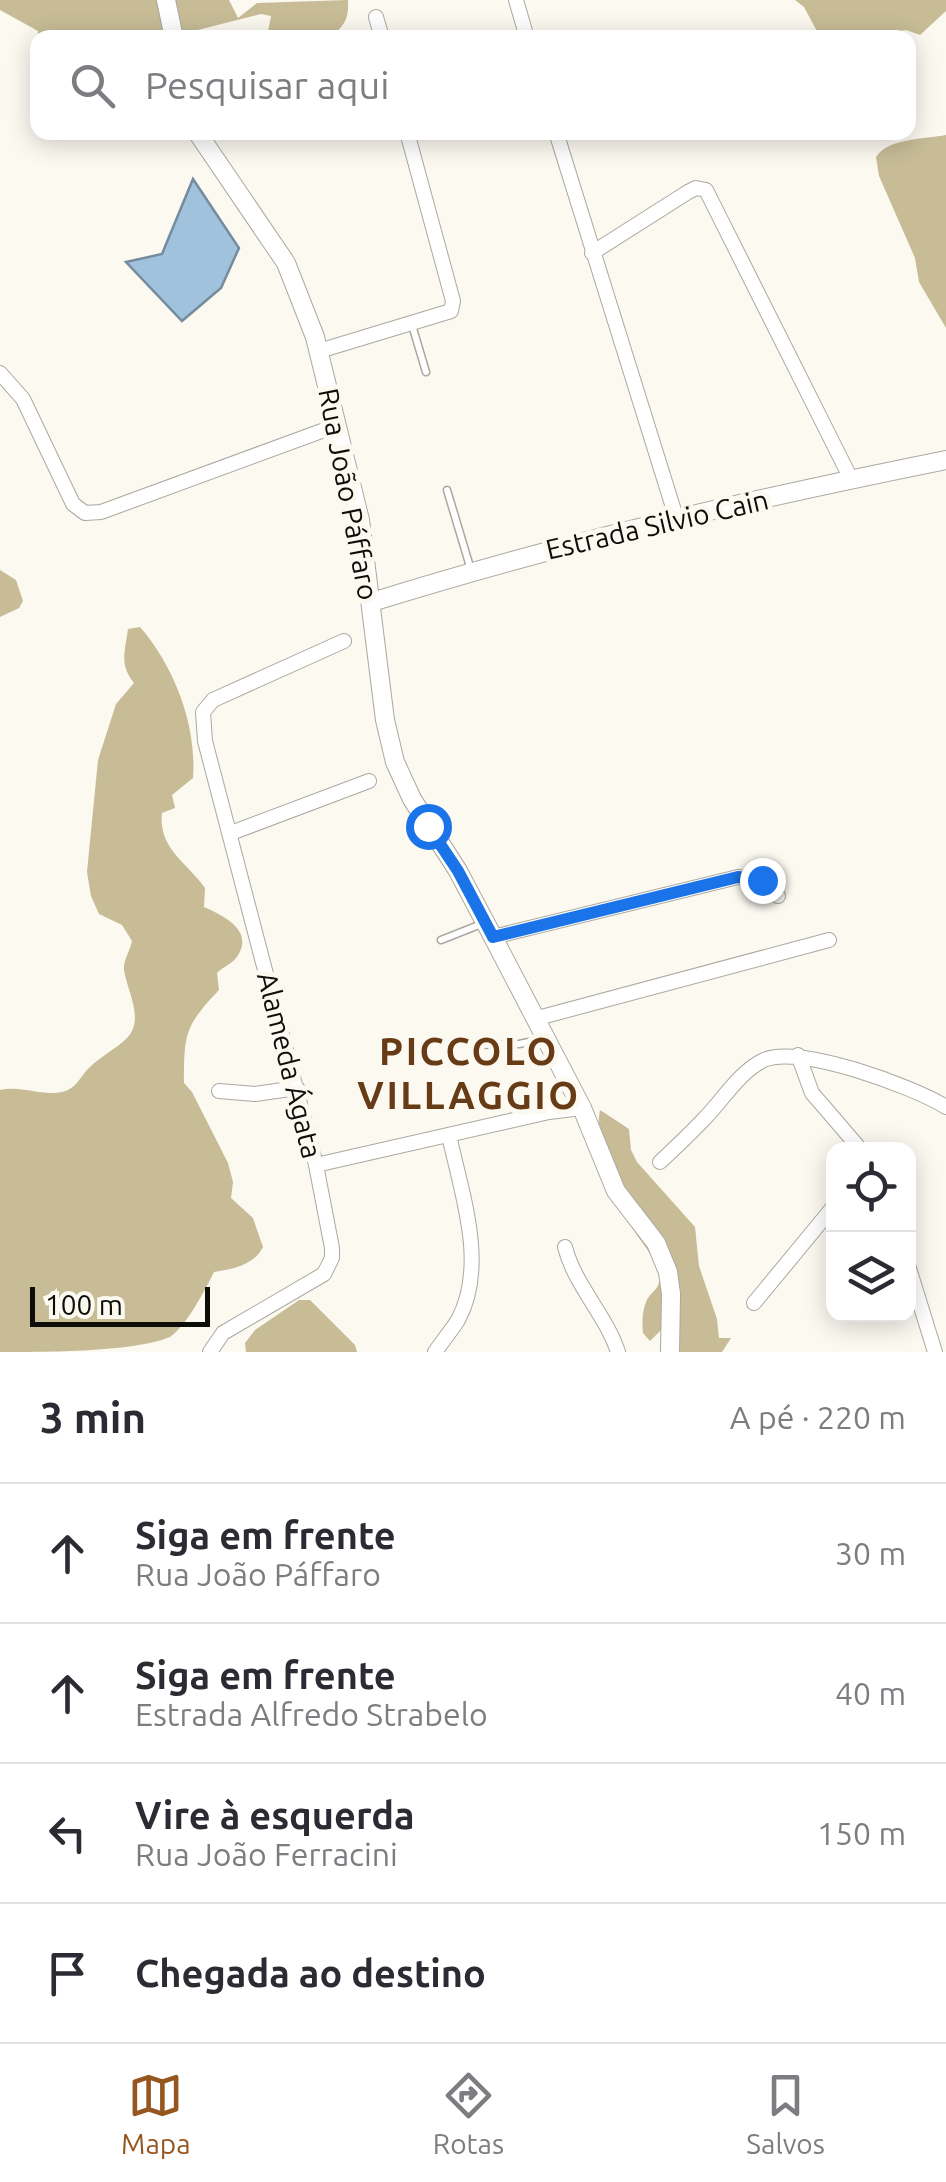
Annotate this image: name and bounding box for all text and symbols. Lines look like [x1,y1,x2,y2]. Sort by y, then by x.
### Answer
search box [30,30,916,140]
icon: search [65,58,120,113]
text: Pesquisar aqui [145,64,389,106]
street label: Rua João Páffaro [313,385,385,603]
street label: Estrada Silvio Cain [543,483,771,565]
route start [406,804,452,850]
route end [740,858,786,904]
street label: Alameda Ágata [252,968,329,1161]
district label: PICCOLO VILLAGGIO [357,1030,581,1116]
map controls [826,1142,916,1322]
button: locate [826,1142,916,1232]
button: layers [826,1232,916,1322]
scale bar [30,1282,210,1326]
text: 100 m [45,1289,123,1320]
text: 3 min [40,1394,146,1441]
text: A pé · 220 m [730,1399,906,1435]
text: Siga em frente [135,1514,396,1556]
icon: ahead [40,1526,95,1581]
text: 30 m [835,1535,906,1571]
text: Rua João Páffaro [135,1556,381,1592]
text: Siga em frente [135,1654,396,1696]
icon: ahead [40,1666,95,1721]
text: 40 m [835,1675,906,1711]
text: Estrada Alfredo Strabelo [135,1696,488,1732]
text: Vire à esquerda [135,1794,415,1836]
icon: left [40,1806,95,1861]
text: 150 m [817,1815,906,1851]
text: Rua João Ferracini [135,1836,398,1872]
icon: arrive [40,1946,95,2001]
text: Chegada ao destino [135,1952,486,1994]
tab: Mapa [121,2068,191,2159]
tab: Rotas [433,2068,504,2159]
tab: Salvos [746,2068,825,2159]

